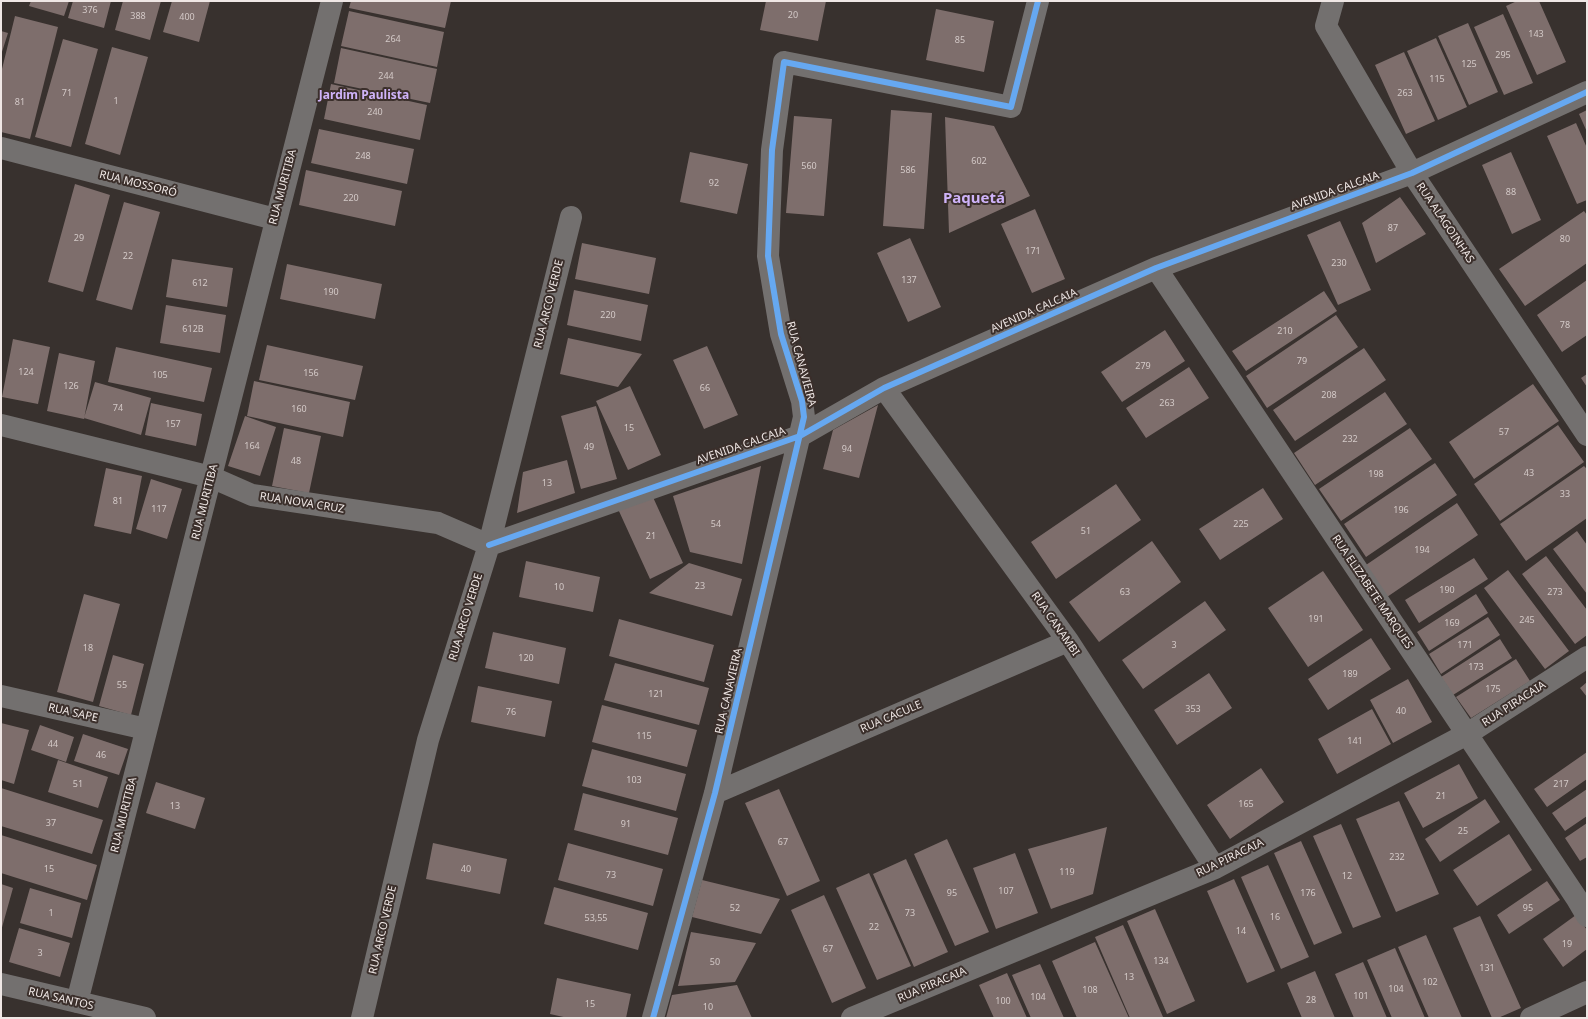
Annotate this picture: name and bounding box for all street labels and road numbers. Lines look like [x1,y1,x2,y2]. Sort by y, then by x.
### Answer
street label: RUA MURITIBA [267,148,299,226]
street label: RUA MOSSORÓ [98,168,178,200]
street label: AVENIDA CALCAIA [1289,169,1381,213]
street label: RUA ALAGOINHAS [1413,180,1477,266]
street label: RUA ARCO VERDE [532,259,566,349]
street label: AVENIDA CALCAIA [989,286,1079,336]
street label: RUA CANAVIEIRA [783,320,819,408]
street label: AVENIDA CALCAIA [695,425,787,467]
street label: RUA MURITIBA [189,463,221,541]
street label: RUA NOVA CRUZ [259,490,345,516]
street label: RUA ELIZABETE MARQUES [1329,533,1415,651]
street label: RUA ARCO VERDE [446,572,486,662]
street label: RUA CANAMBI [1028,590,1082,658]
street label: RUA CANAVIEIRA [713,647,745,735]
street label: RUA PIRACAIA [1480,678,1548,730]
street label: RUA CACULE [858,698,924,736]
street label: RUA SAPE [47,701,99,725]
street label: RUA MURITIBA [108,776,140,854]
street label: RUA PIRACAIA [1194,836,1266,880]
street label: RUA ARCO VERDE [366,884,400,976]
street label: RUA PIRACAIA [896,965,968,1005]
street label: RUA SANTOS [27,985,95,1013]

